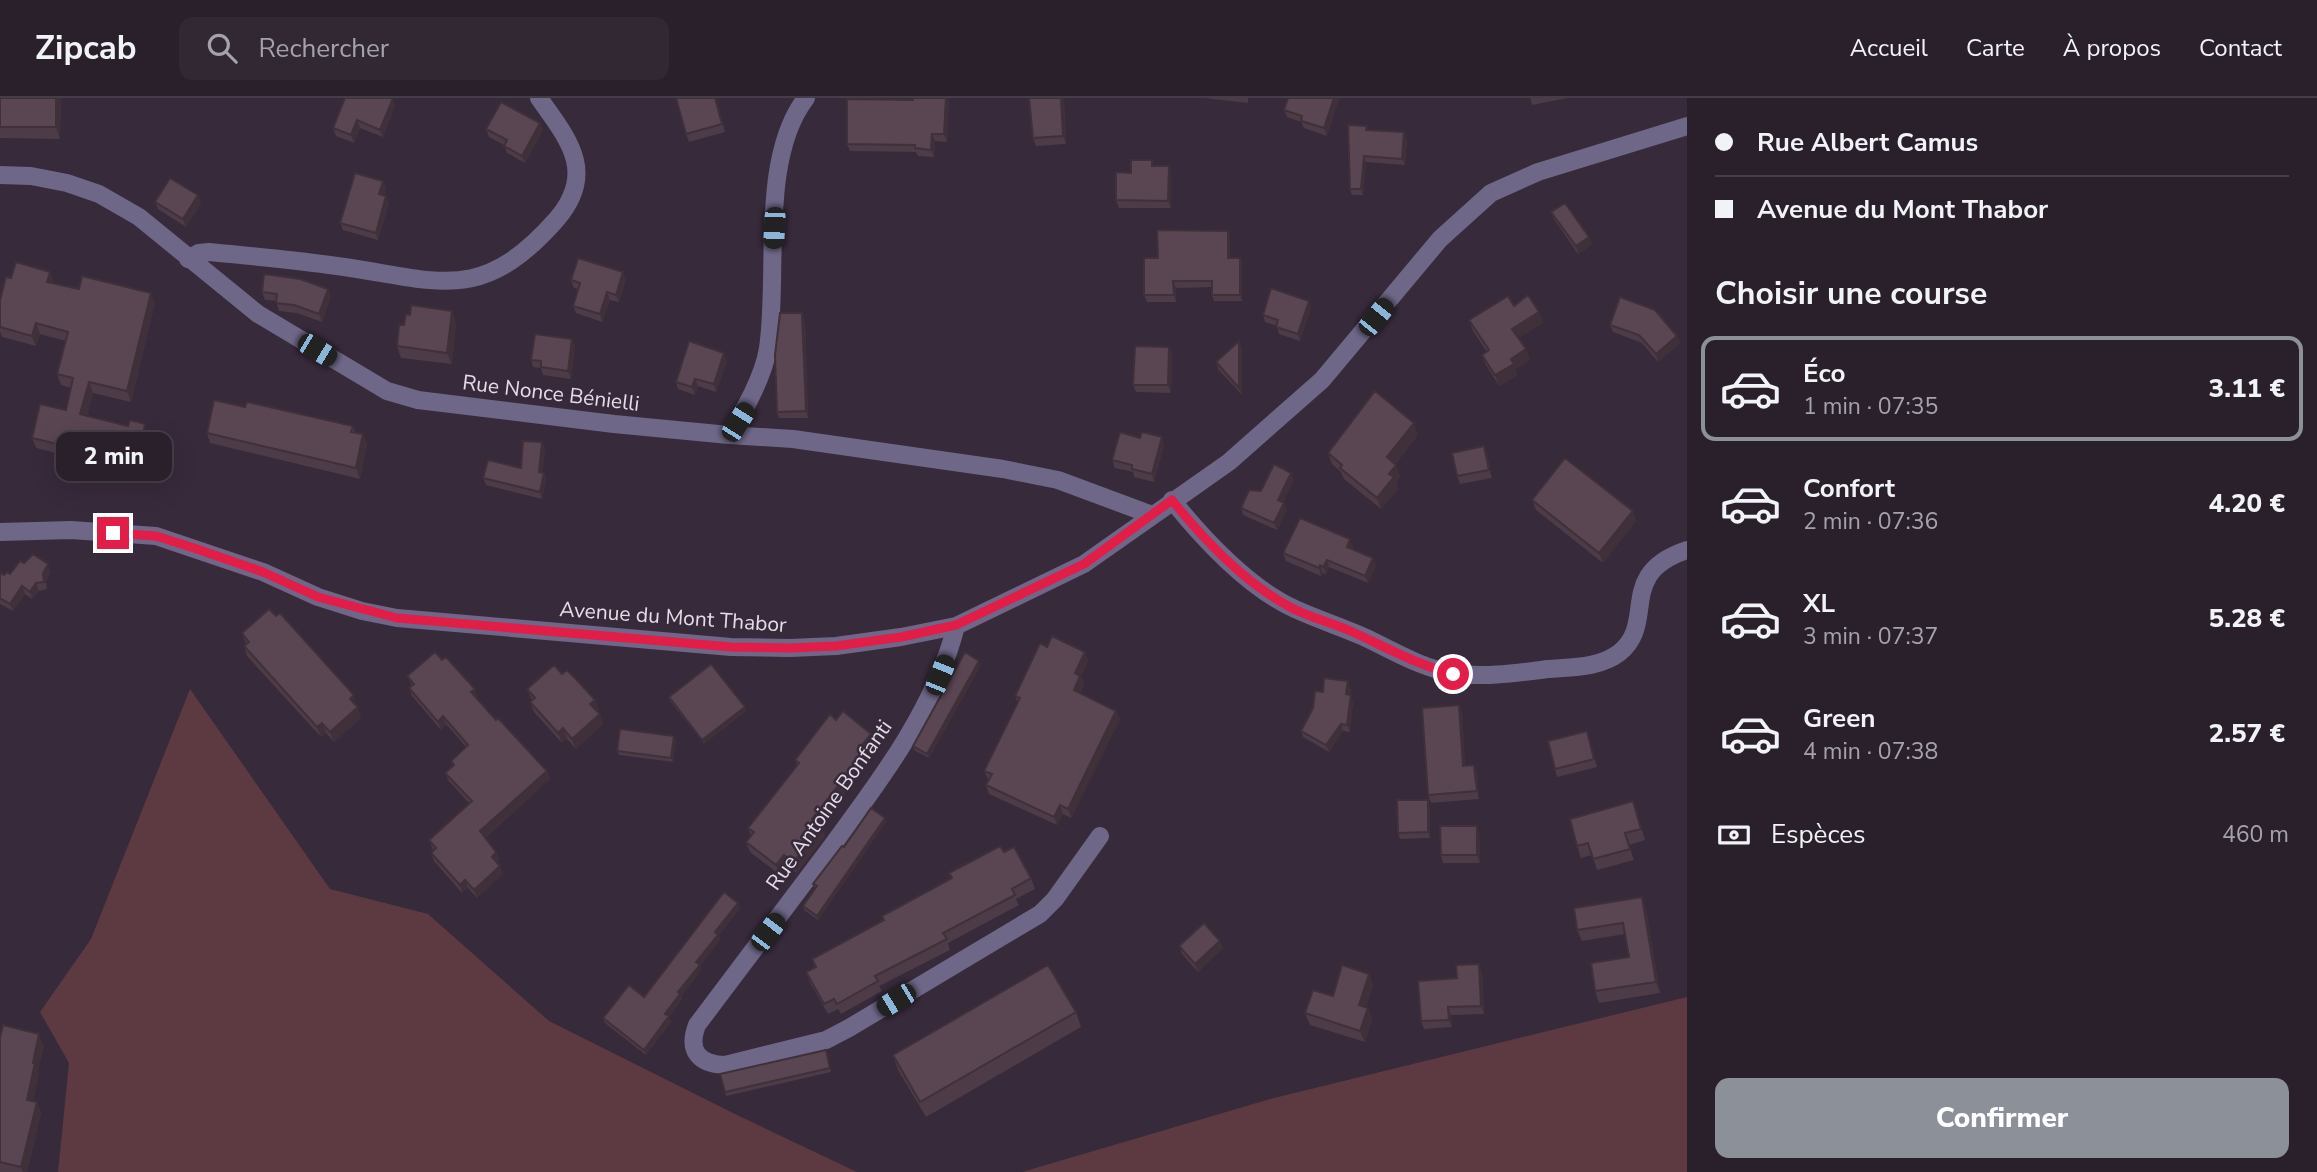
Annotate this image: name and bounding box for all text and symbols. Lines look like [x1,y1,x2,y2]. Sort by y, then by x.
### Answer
search box [179,17,669,80]
text: Zipcab [35,26,137,71]
icon: search [203,29,241,67]
text: Rechercher [259,31,389,66]
text: Accueil [1850,32,1928,64]
text: Carte [1966,32,2025,64]
text: À propos [2063,32,2161,64]
text: Contact [2199,32,2282,64]
text: Rue Albert Camus [1757,125,1978,160]
text: Avenue du Mont Thabor [1757,192,2048,227]
car [763,206,786,250]
text: Choisir une course [1715,272,1987,315]
car [1355,294,1398,340]
car [294,330,341,370]
text: Éco [1803,356,1845,391]
icon: car [1719,357,1782,420]
street label: Rue Nonce Bénielli [461,368,641,418]
text: 3.11 € [2209,371,2285,406]
text: 1 min · 07:35 [1803,391,1938,422]
car [718,399,759,445]
callout: 2 min [55,432,171,480]
text: 2 min [84,441,144,472]
text: Confort [1803,471,1895,506]
icon: car [1719,472,1782,535]
text: 4.20 € [2209,486,2285,521]
text: 2 min · 07:36 [1803,506,1938,537]
route end [97,517,129,549]
text: XL [1803,586,1835,621]
icon: car [1719,587,1782,650]
street label: Avenue du Mont Thabor [558,595,788,639]
text: 5.28 € [2209,601,2285,636]
text: 3 min · 07:37 [1803,621,1938,652]
car [923,652,958,698]
route start [1437,658,1469,690]
text: Green [1803,701,1876,736]
icon: car [1719,702,1782,765]
street label: Rue Antoine Bonfanti [760,714,898,896]
text: 2.57 € [2209,716,2285,751]
text: 4 min · 07:38 [1803,736,1938,767]
icon: cash [1715,816,1753,854]
text: Espèces [1771,817,1866,852]
text: 460 m [2222,819,2289,850]
car [747,909,790,955]
car [873,980,920,1020]
button: Confirmer [1715,1078,2289,1158]

